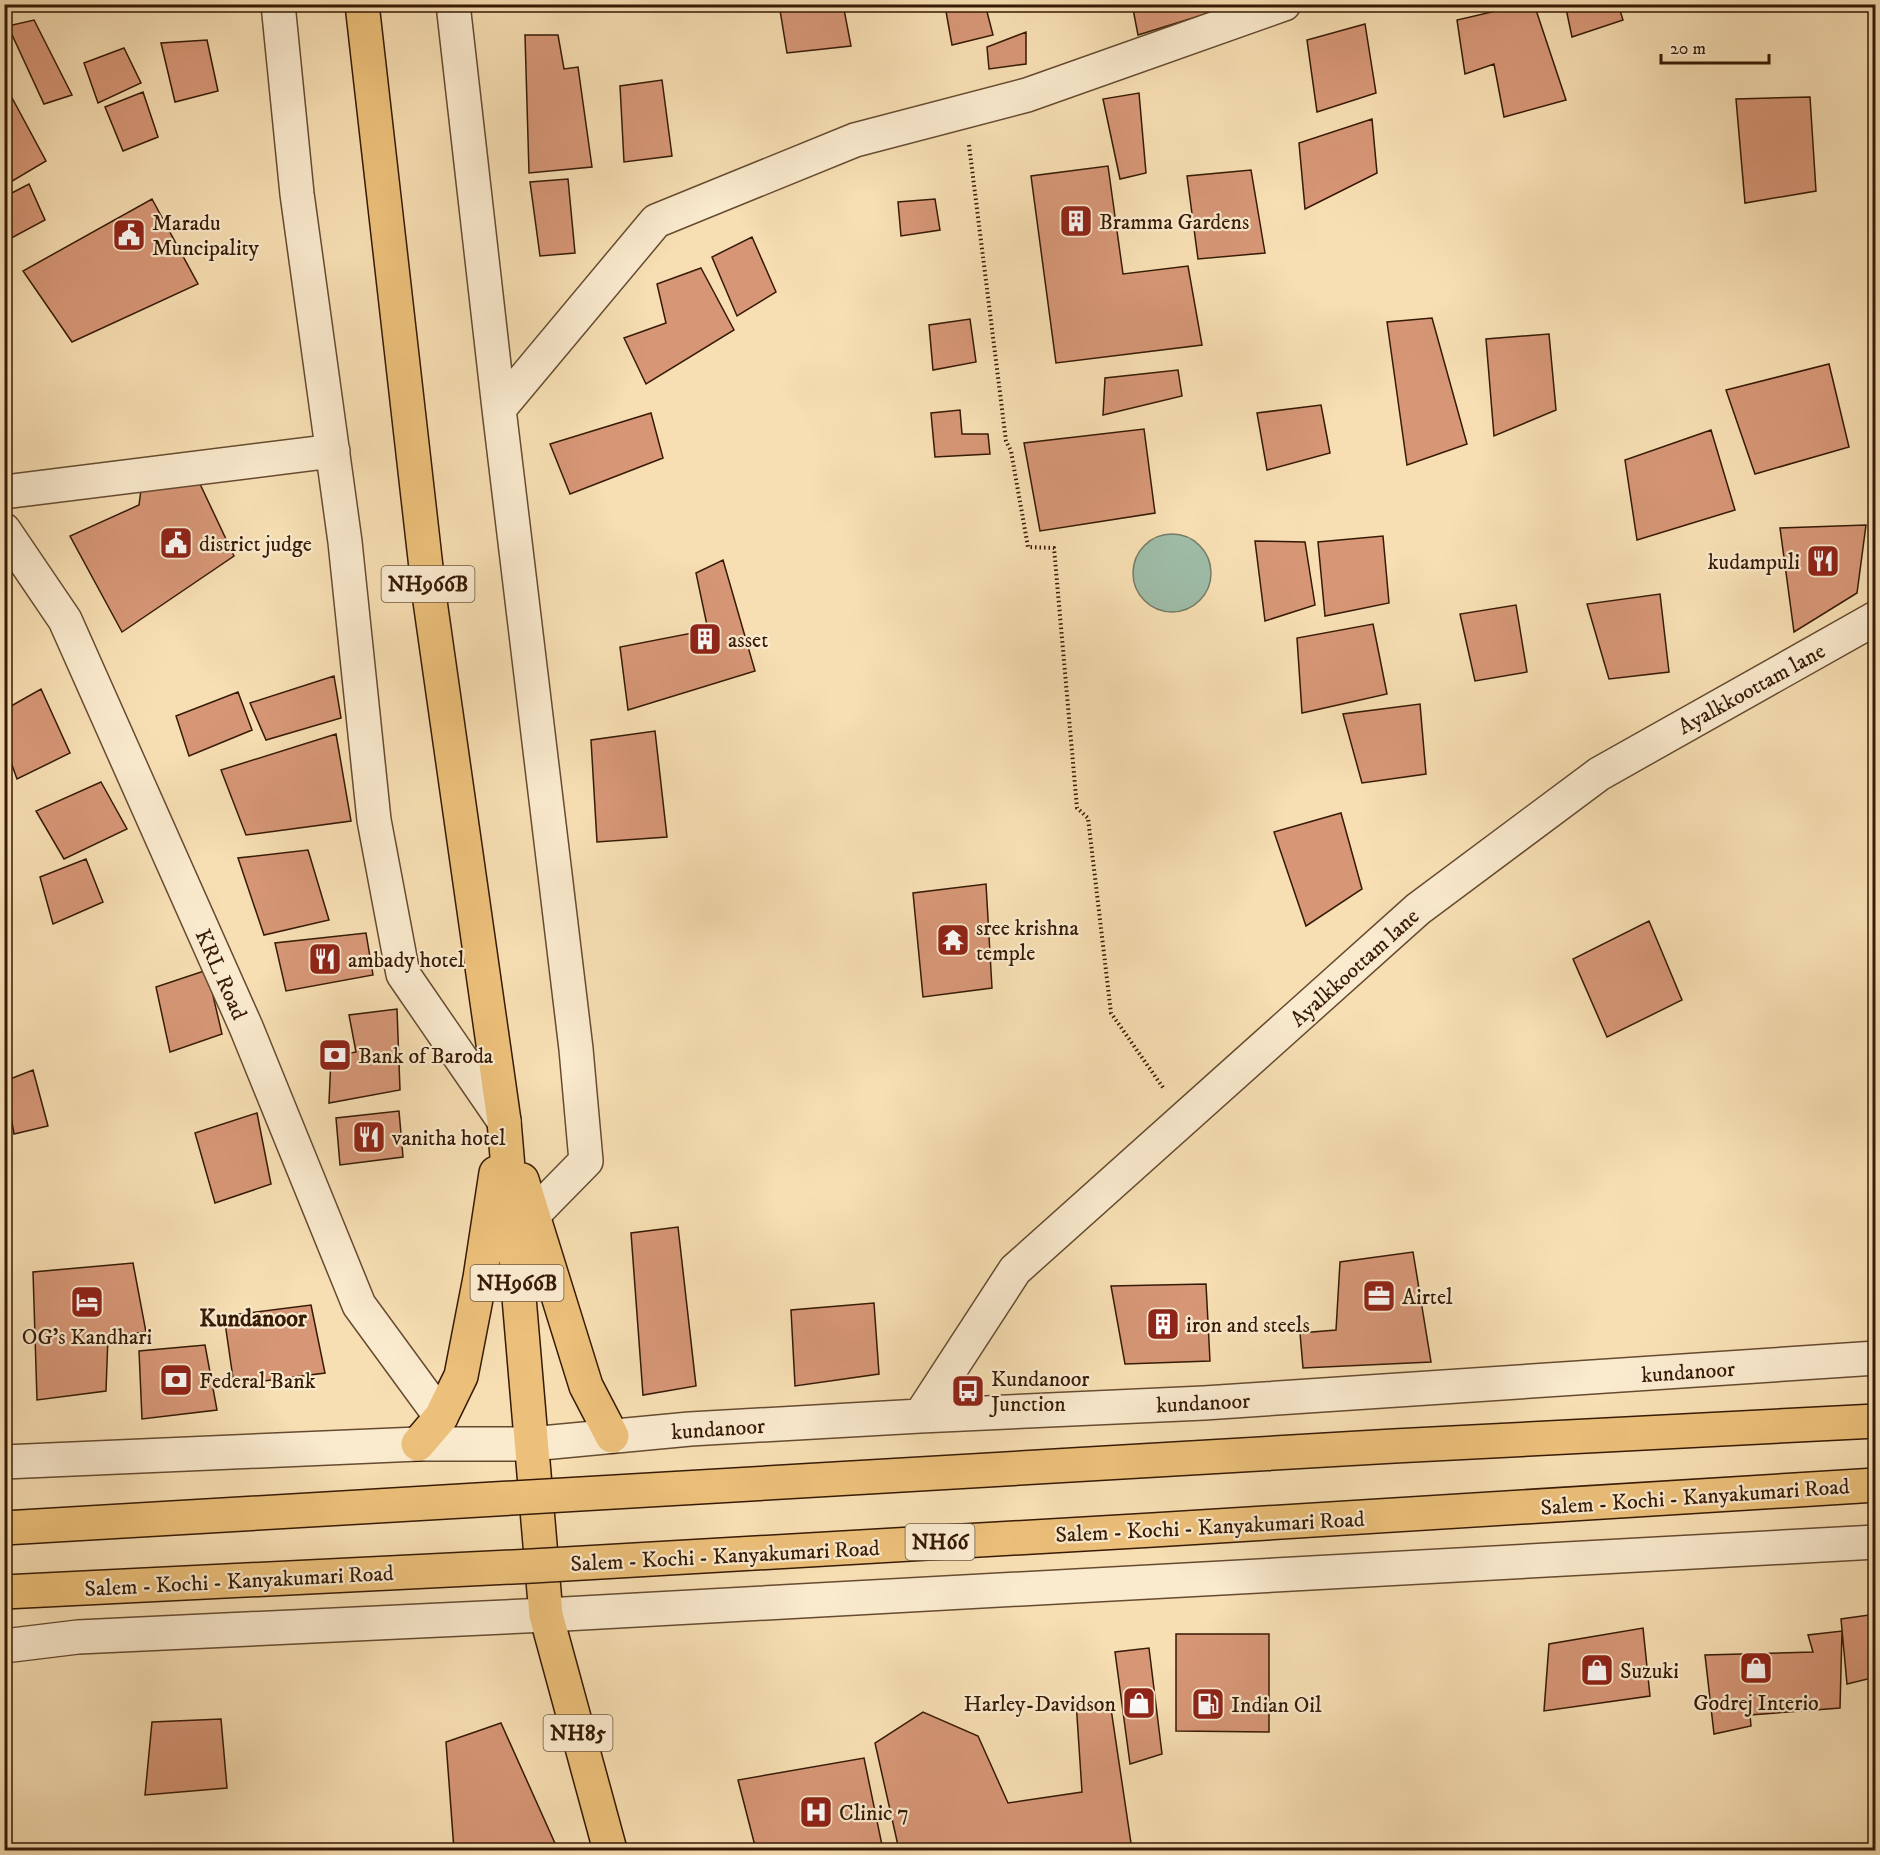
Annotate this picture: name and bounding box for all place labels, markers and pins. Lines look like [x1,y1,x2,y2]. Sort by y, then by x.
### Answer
building icon: Bramma Gardens [1058,203,1094,239]
place label: Bramma Gardens [1099,209,1249,236]
place label: Maradu Muncipality [152,210,260,262]
public building icon: Maradu Muncipality [111,217,147,253]
public building icon: district judge [158,525,194,561]
place label: district judge [199,531,312,558]
restaurant icon: kudampuli [1805,543,1841,579]
place label: kudampuli [1708,549,1800,576]
building icon: asset [687,621,723,657]
place label: asset [728,627,768,654]
place label: sree krishna temple [976,915,1080,967]
temple icon: sree krishna temple [935,922,971,958]
restaurant icon: ambady hotel [307,941,343,977]
place label: ambady hotel [348,947,465,974]
bank icon: Bank of Baroda [317,1037,353,1073]
place label: Bank of Baroda [358,1043,494,1070]
restaurant icon: vanitha hotel [351,1119,387,1155]
place label: vanitha hotel [391,1125,506,1152]
office icon: Airtel [1361,1278,1397,1314]
hotel icon: OG's Kandhari [69,1284,105,1320]
place label: Airtel [1402,1284,1453,1311]
building icon: iron and steels [1145,1306,1181,1342]
place label: iron and steels [1186,1312,1310,1339]
place label: OG's Kandhari [22,1324,152,1351]
bank icon: Federal Bank [158,1362,194,1398]
place label: Kundanoor Junction [989,1366,1090,1418]
place label: Federal Bank [199,1368,316,1395]
bus stop icon: Kundanoor Junction [950,1373,986,1409]
shop icon: Godrej Interio [1738,1650,1774,1686]
shop icon: Suzuki [1579,1652,1615,1688]
place label: Suzuki [1620,1658,1679,1685]
shop icon: Harley-Davidson [1121,1685,1157,1721]
fuel station icon: Indian Oil [1190,1686,1226,1722]
place label: Godrej Interio [1693,1690,1819,1717]
place label: Harley-Davidson [964,1691,1116,1718]
place label: Indian Oil [1231,1692,1322,1719]
hospital icon: Clinic 7 [798,1794,834,1830]
place label: Clinic 7 [839,1800,909,1827]

